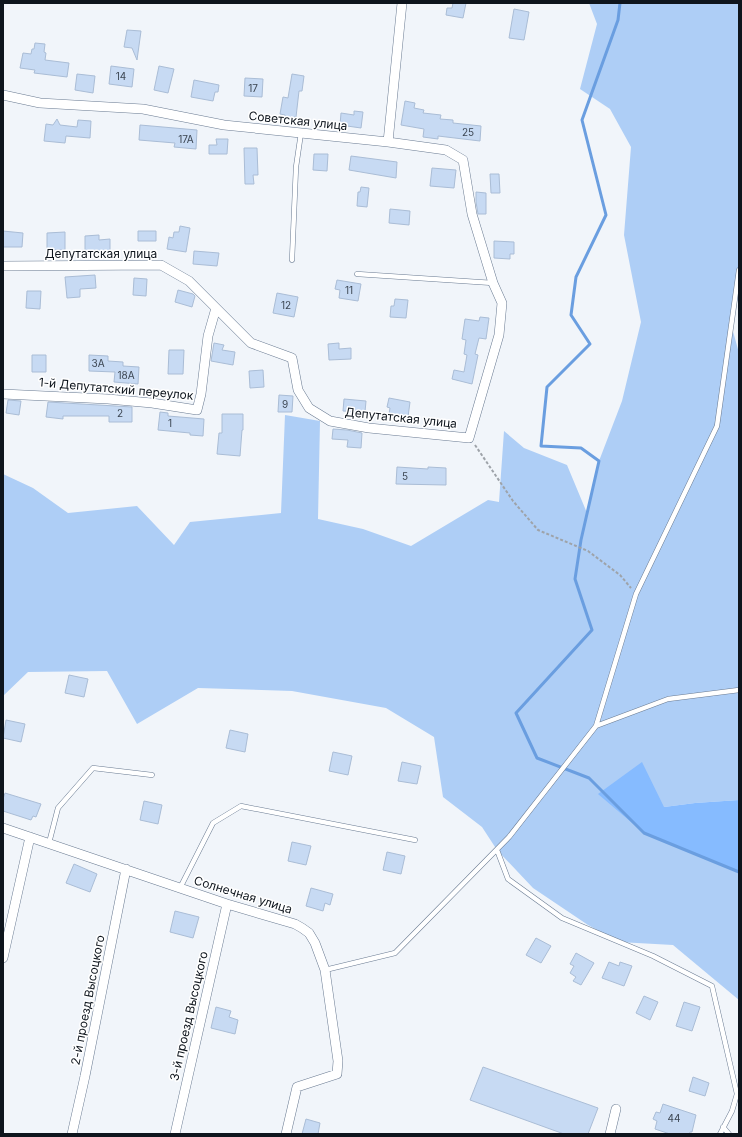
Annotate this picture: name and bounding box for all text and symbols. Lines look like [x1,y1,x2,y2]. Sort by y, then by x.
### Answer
house number: 14 [116,70,126,82]
house number: 17 [248,82,258,94]
street label: Советская улица [248,108,348,133]
house number: 25 [462,126,474,138]
house number: 17А [178,133,194,145]
street label: Депутатская улица [45,246,157,261]
house number: 11 [345,284,353,296]
house number: 12 [281,299,291,311]
house number: 3А [91,357,105,369]
house number: 18А [117,369,135,381]
street label: 1-й Депутатский переулок [38,374,194,403]
house number: 9 [282,398,288,410]
street label: Депутатская улица [344,404,458,431]
house number: 2 [117,407,123,419]
house number: 1 [168,417,172,429]
house number: 5 [402,470,408,482]
street label: Солнечная улица [192,872,294,917]
street label: 2-й проезд Высоцкого [68,934,107,1066]
street label: 3-й проезд Высоцкого [166,950,211,1082]
house number: 44 [668,1112,680,1124]

